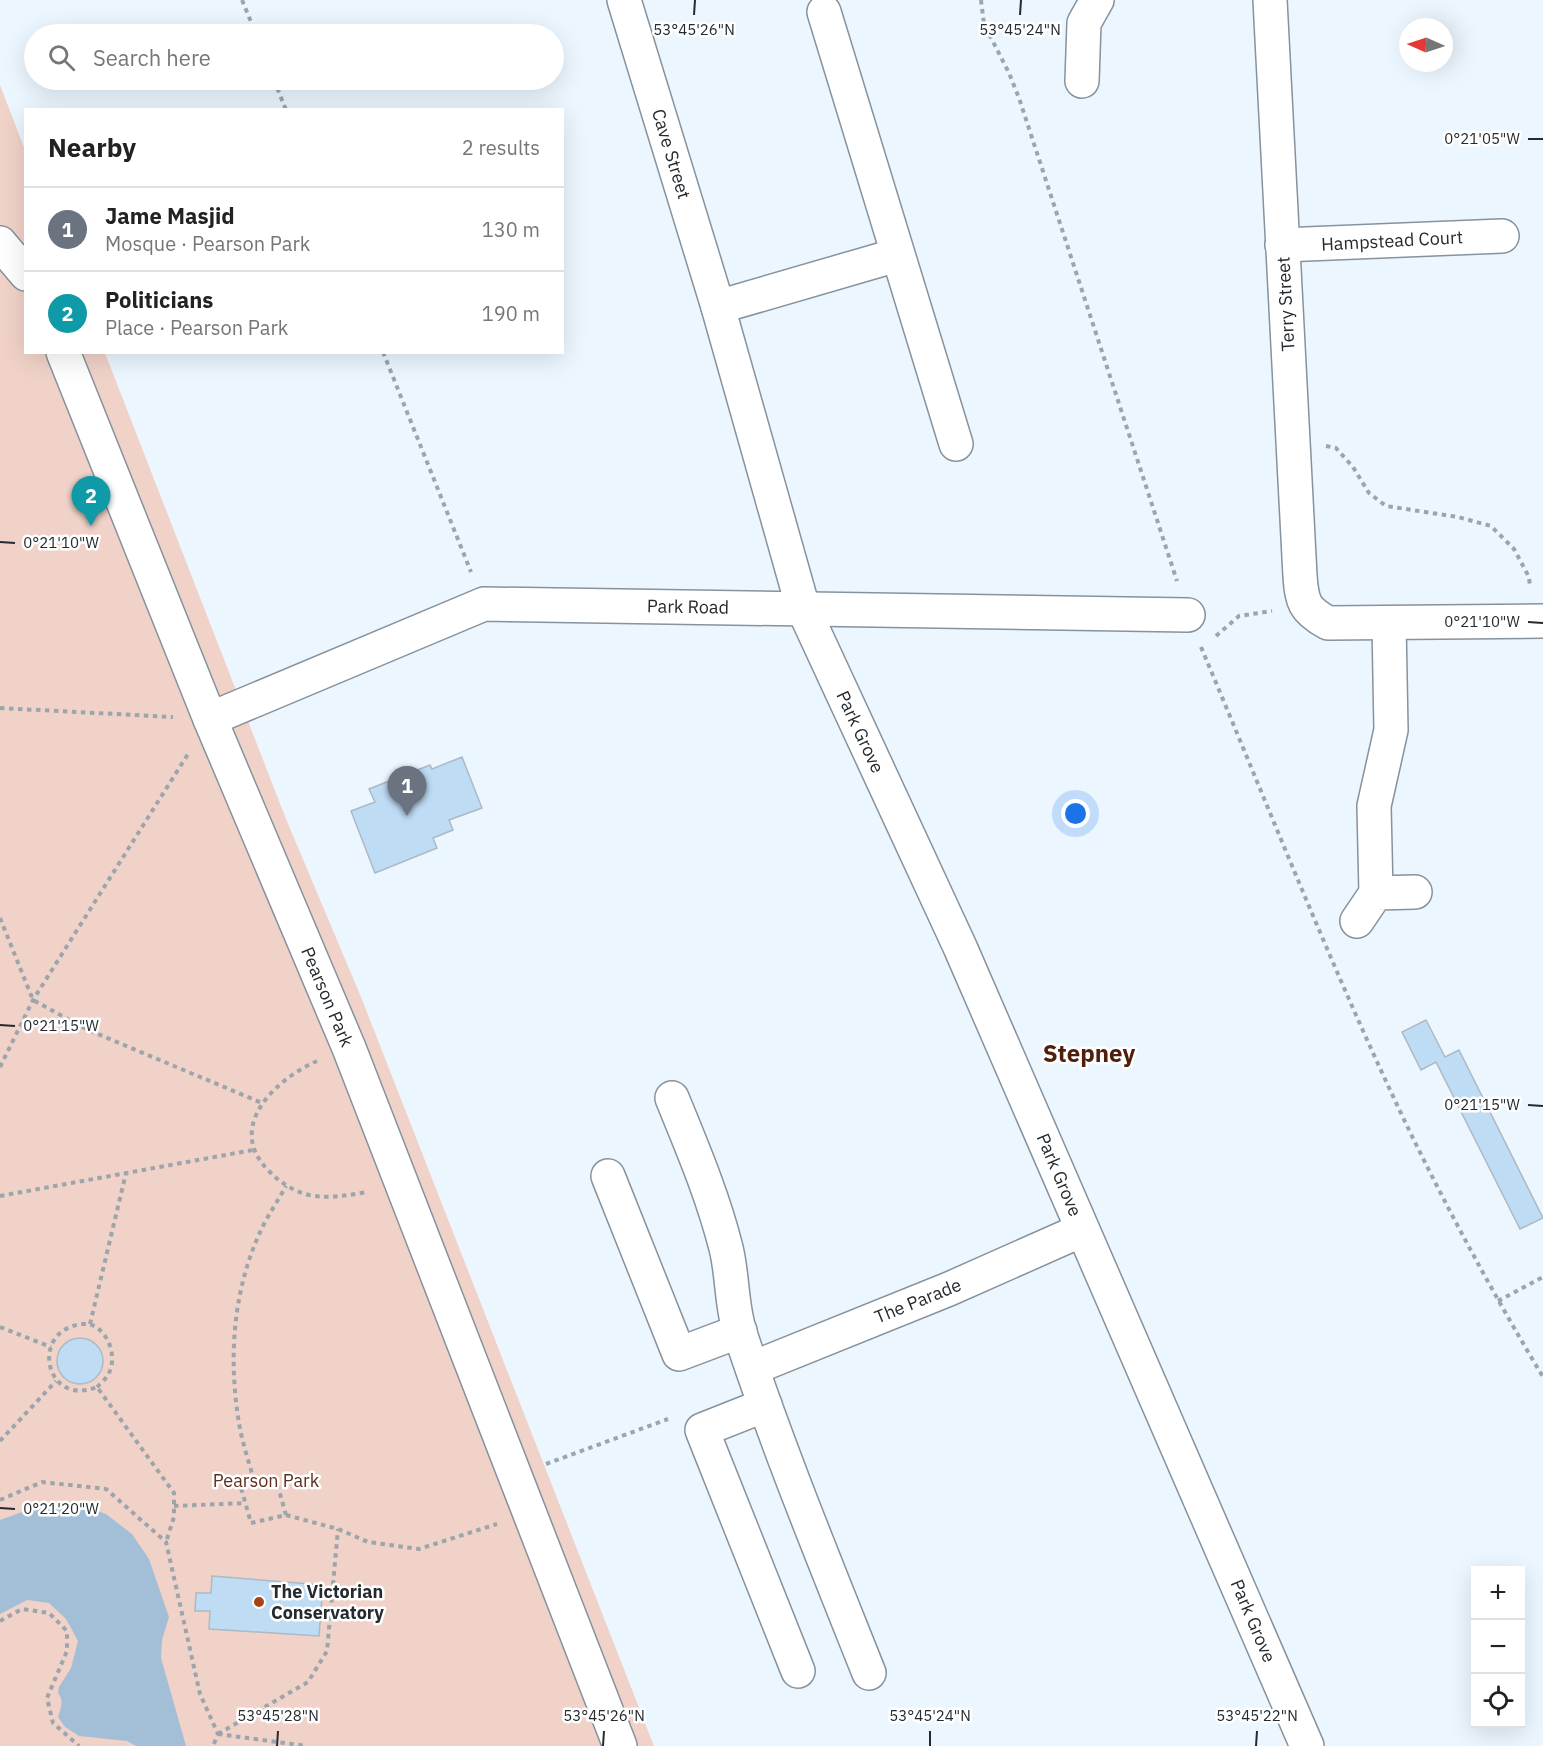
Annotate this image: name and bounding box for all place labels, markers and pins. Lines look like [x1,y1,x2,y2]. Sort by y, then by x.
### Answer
pin: 2 [72,476,110,526]
pin: 1 [388,766,426,816]
place label: The Victorian Conservatory [271,1580,384,1624]
marker: The Victorian Conservatory [252,1595,266,1609]

